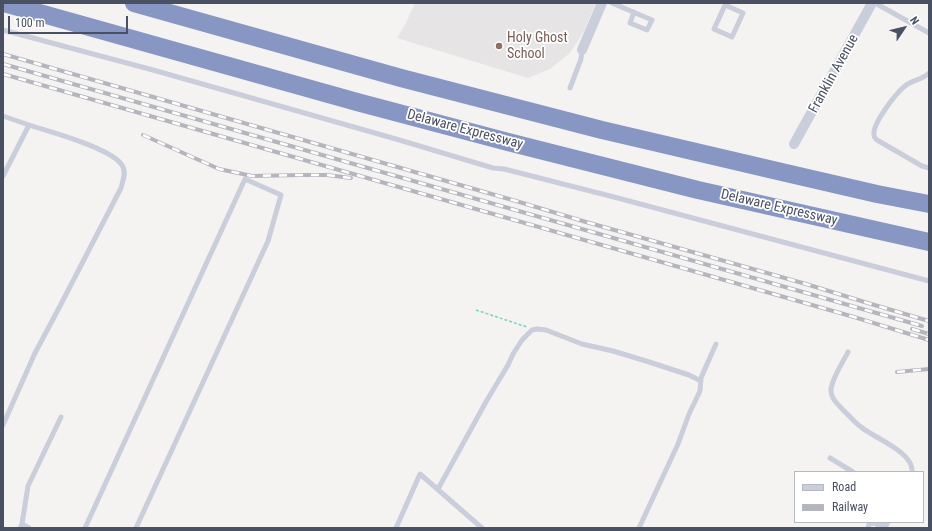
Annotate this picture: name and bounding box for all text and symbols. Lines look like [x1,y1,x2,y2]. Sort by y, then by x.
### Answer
scale bar [10,8,130,34]
north arrow [884,8,924,48]
text: N [907,14,921,27]
text: 100 m [15,16,45,30]
place label: Holy Ghost School [507,30,568,62]
street label: Franklin Avenue [806,32,862,116]
marker: Holy Ghost School [494,41,504,51]
street label: Delaware Expressway [405,106,525,154]
street label: Delaware Expressway [719,186,839,230]
legend [794,471,924,523]
text: Road [832,480,856,494]
text: Railway [832,500,868,514]

